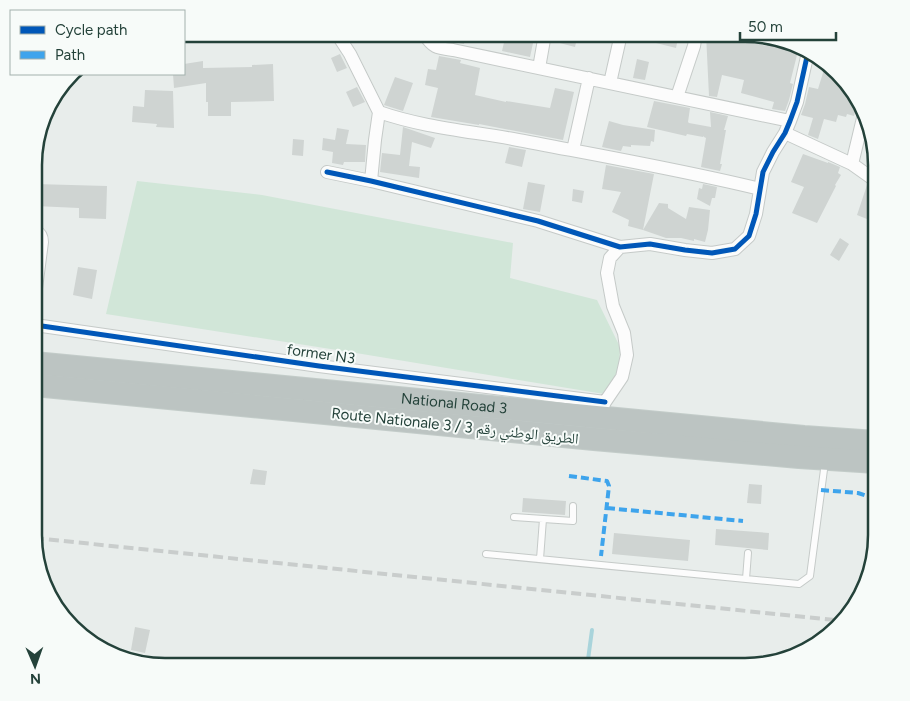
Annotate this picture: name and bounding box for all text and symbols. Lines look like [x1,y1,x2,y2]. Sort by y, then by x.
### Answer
legend [10,10,185,75]
scale bar [740,10,836,42]
text: 50 m [748,18,783,36]
text: Cycle path [55,21,127,39]
text: Path [55,46,85,64]
street label: former N3 [286,340,356,368]
street label: National Road 3 [400,389,508,417]
street label: Route Nationale 3 / الطريق الوطني رقم 3 [330,404,579,451]
north arrow [10,641,60,691]
text: N [30,670,41,687]

